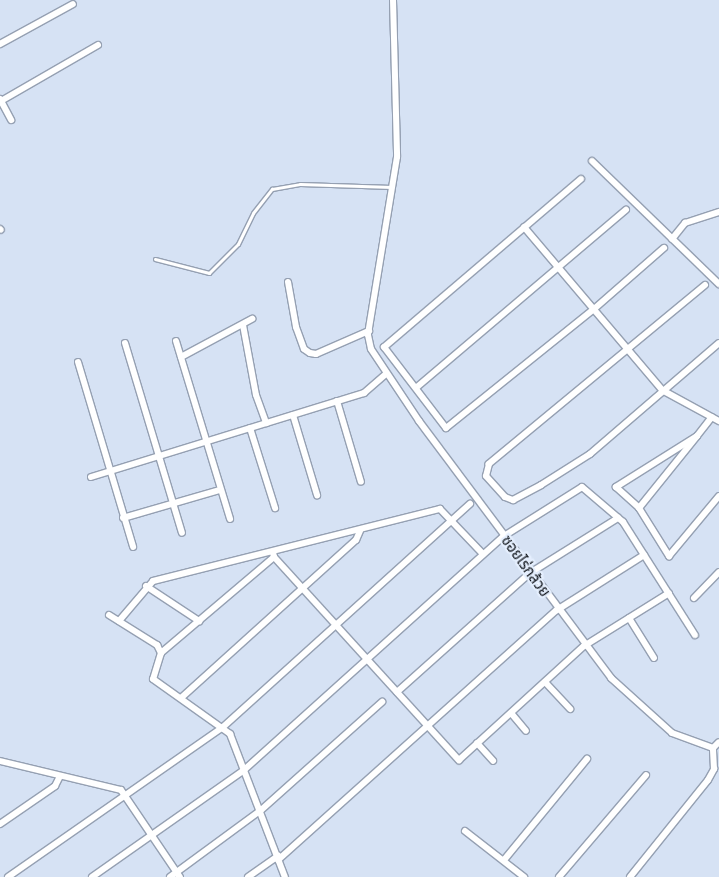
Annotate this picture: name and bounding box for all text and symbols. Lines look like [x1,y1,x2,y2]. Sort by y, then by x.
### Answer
street label: ซอยไร่กล้วย [498,532,554,600]

